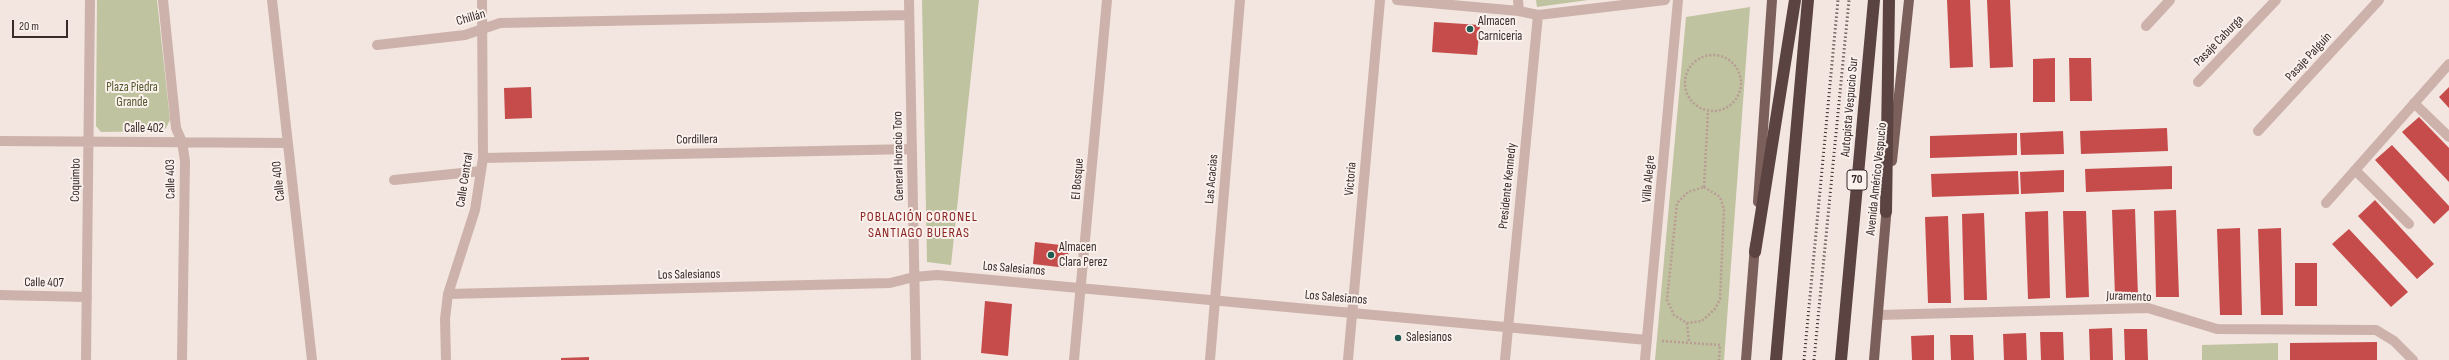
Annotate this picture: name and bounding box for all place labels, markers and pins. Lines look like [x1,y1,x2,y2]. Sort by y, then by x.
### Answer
place label: Almacen Carniceria [1478,14,1522,45]
marker: Almacen Carniceria [1465,24,1475,34]
place label: Almacen Clara Perez [1059,240,1107,271]
marker: Almacen Clara Perez [1046,250,1056,260]
place label: Salesianos [1406,330,1452,346]
marker: Salesianos [1393,333,1403,343]

